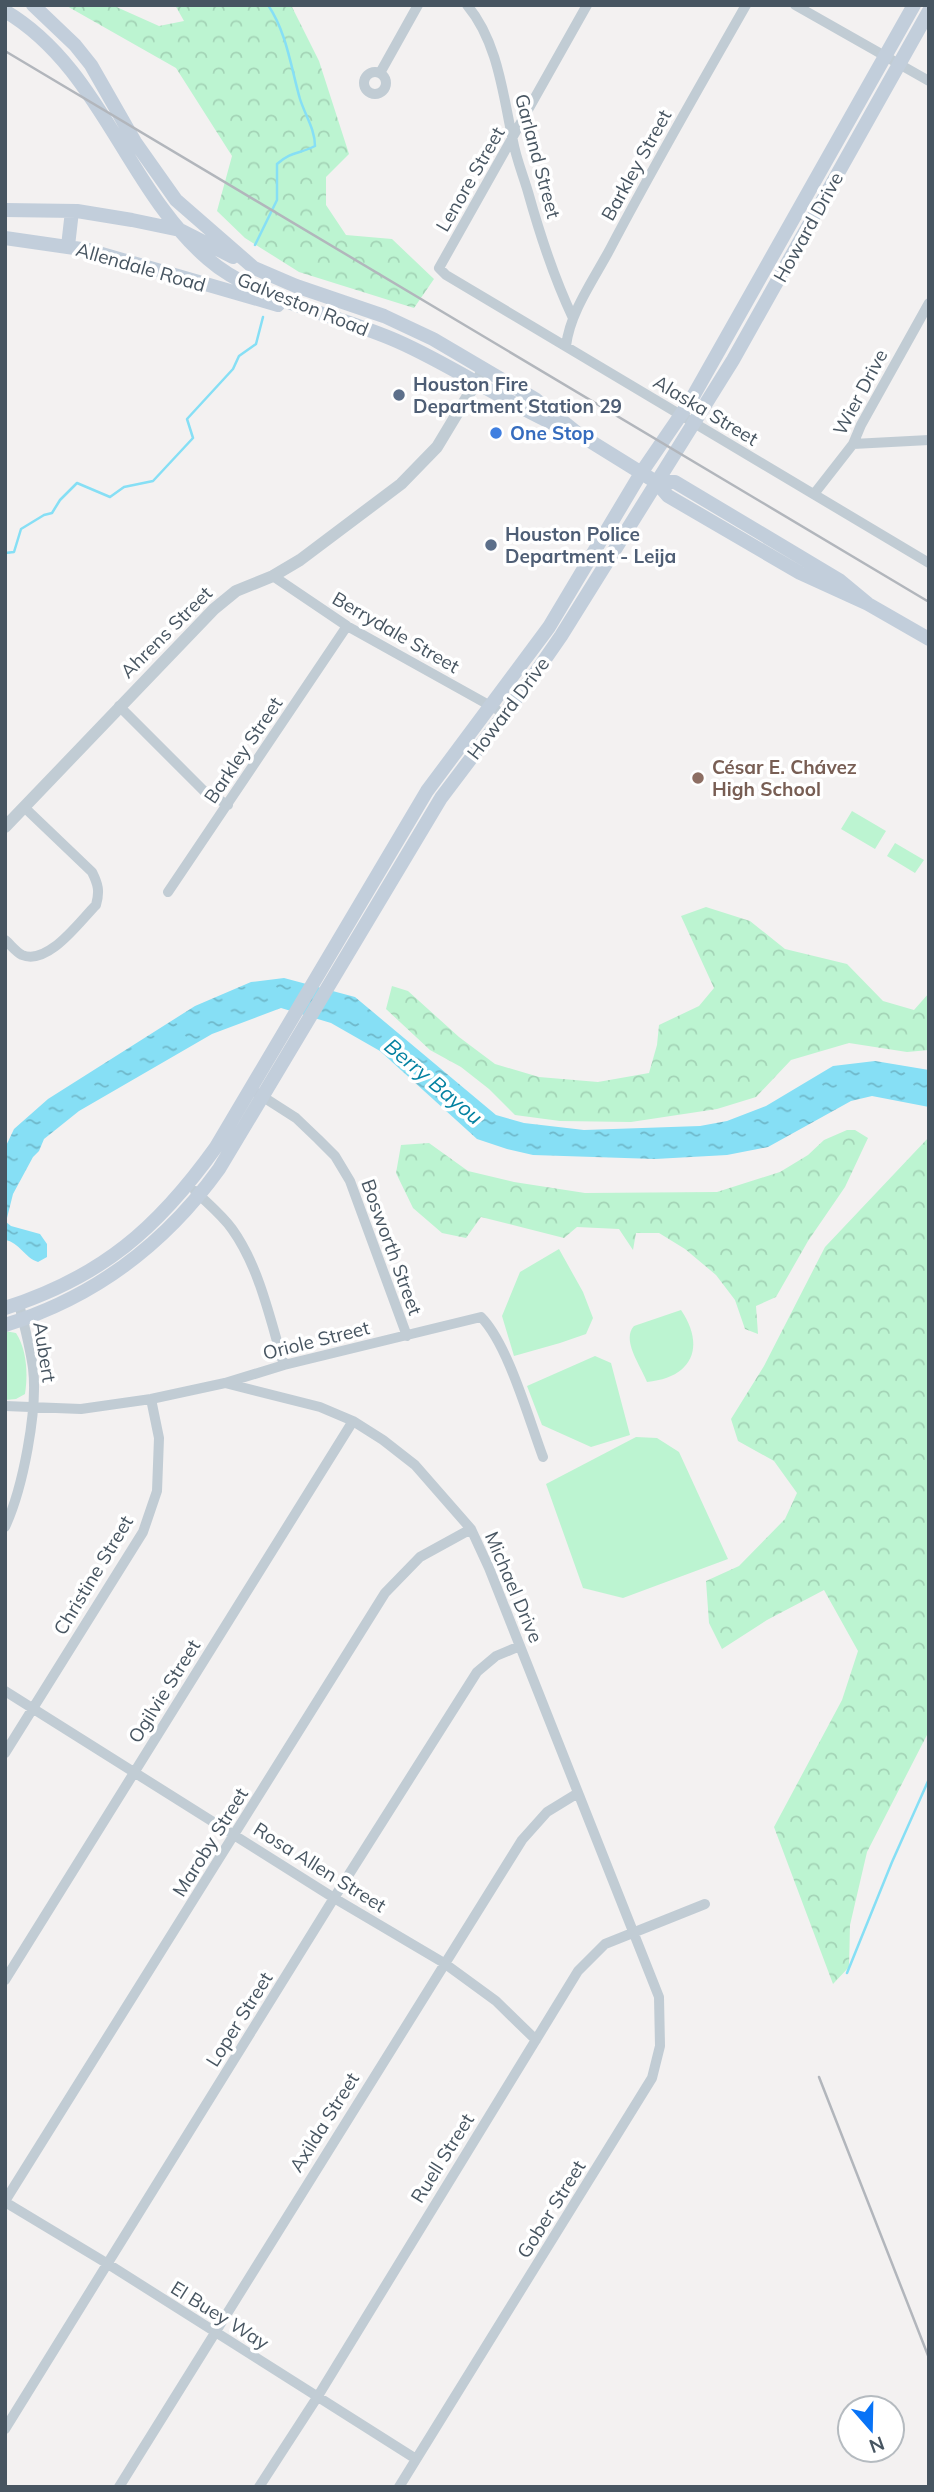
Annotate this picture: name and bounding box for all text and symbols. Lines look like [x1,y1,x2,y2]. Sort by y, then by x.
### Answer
street label: Garland Street [510,91,566,221]
street label: Barkley Street [596,105,677,225]
street label: Lenore Street [430,122,510,236]
street label: Howard Drive [768,168,848,286]
street label: Allendale Road [73,237,209,297]
street label: Galveston Road [234,267,372,341]
street label: Wier Drive [827,345,893,439]
street label: Alaska Street [649,369,763,451]
place label: Houston Fire Department Station 29 [413,372,622,418]
marker: Houston Fire Department Station 29 [391,387,407,403]
place label: One Stop [510,421,595,445]
marker: One Stop [488,425,504,441]
place label: Houston Police Department - Leija [505,522,676,568]
marker: Houston Police Department - Leija [483,537,499,553]
street label: Ahrens Street [115,581,217,683]
street label: Berrydale Street [328,586,464,678]
street label: Howard Drive [462,652,554,764]
street label: Barkley Street [199,692,288,808]
place label: César E. Chávez High School [712,755,857,801]
marker: César E. Chávez High School [690,770,706,786]
water label: Berry Bayou [380,1032,488,1130]
street label: Bosworth Street [356,1176,428,1319]
street label: Oriole Street [260,1315,372,1365]
street label: Aubert [28,1320,62,1384]
street label: Christine Street [48,1511,138,1639]
street label: Michael Drive [480,1528,548,1646]
street label: Ogilvie Street [123,1634,206,1747]
street label: Maroby Street [167,1783,253,1901]
street label: Rosa Allen Street [249,1817,391,1918]
street label: Loper Street [200,1967,278,2071]
street label: Axilda Street [284,2067,364,2176]
street label: Ruell Street [405,2109,479,2207]
street label: Gober Street [511,2155,591,2262]
street label: El Buey Way [166,2275,274,2355]
north arrow [836,2394,906,2464]
text: N [866,2431,888,2459]

